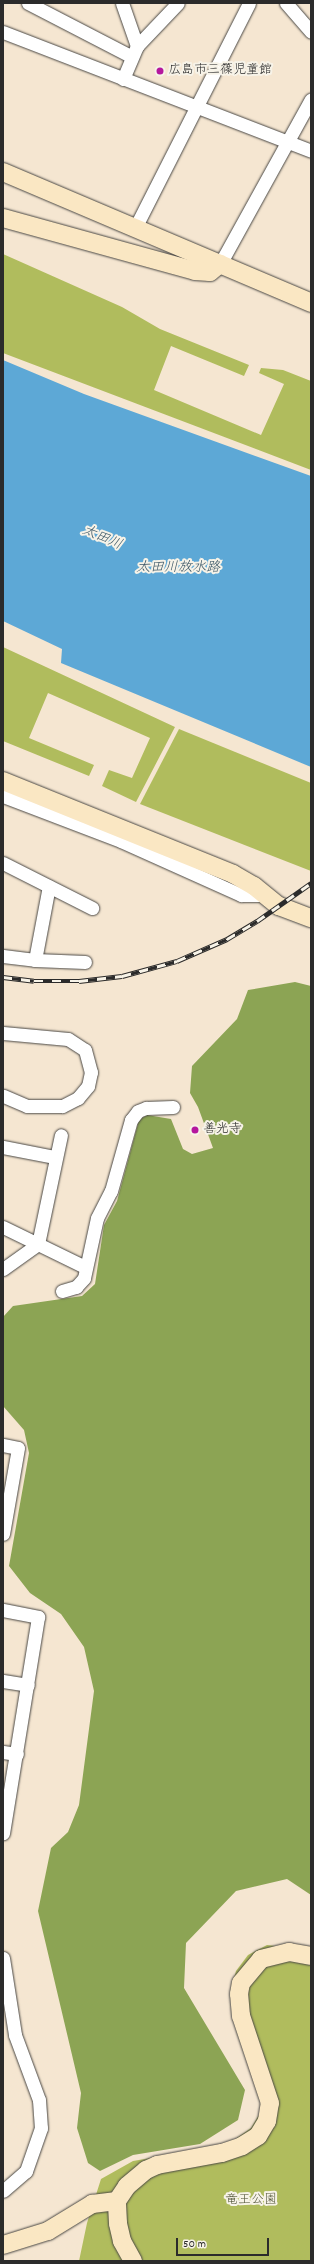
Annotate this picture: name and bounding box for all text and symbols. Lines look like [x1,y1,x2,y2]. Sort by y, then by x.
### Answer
place label: 広島市三篠児童館 [168,63,272,79]
marker: 広島市三篠児童館 [155,66,165,76]
water label: 太田川 [79,522,125,554]
water label: 太田川放水路 [136,560,220,576]
place label: 善光寺 [203,1122,242,1138]
marker: 善光寺 [190,1125,200,1135]
park label: 竜王公園 [225,2193,277,2209]
scale bar [178,2230,271,2256]
text: 50 m [183,2236,206,2253]

